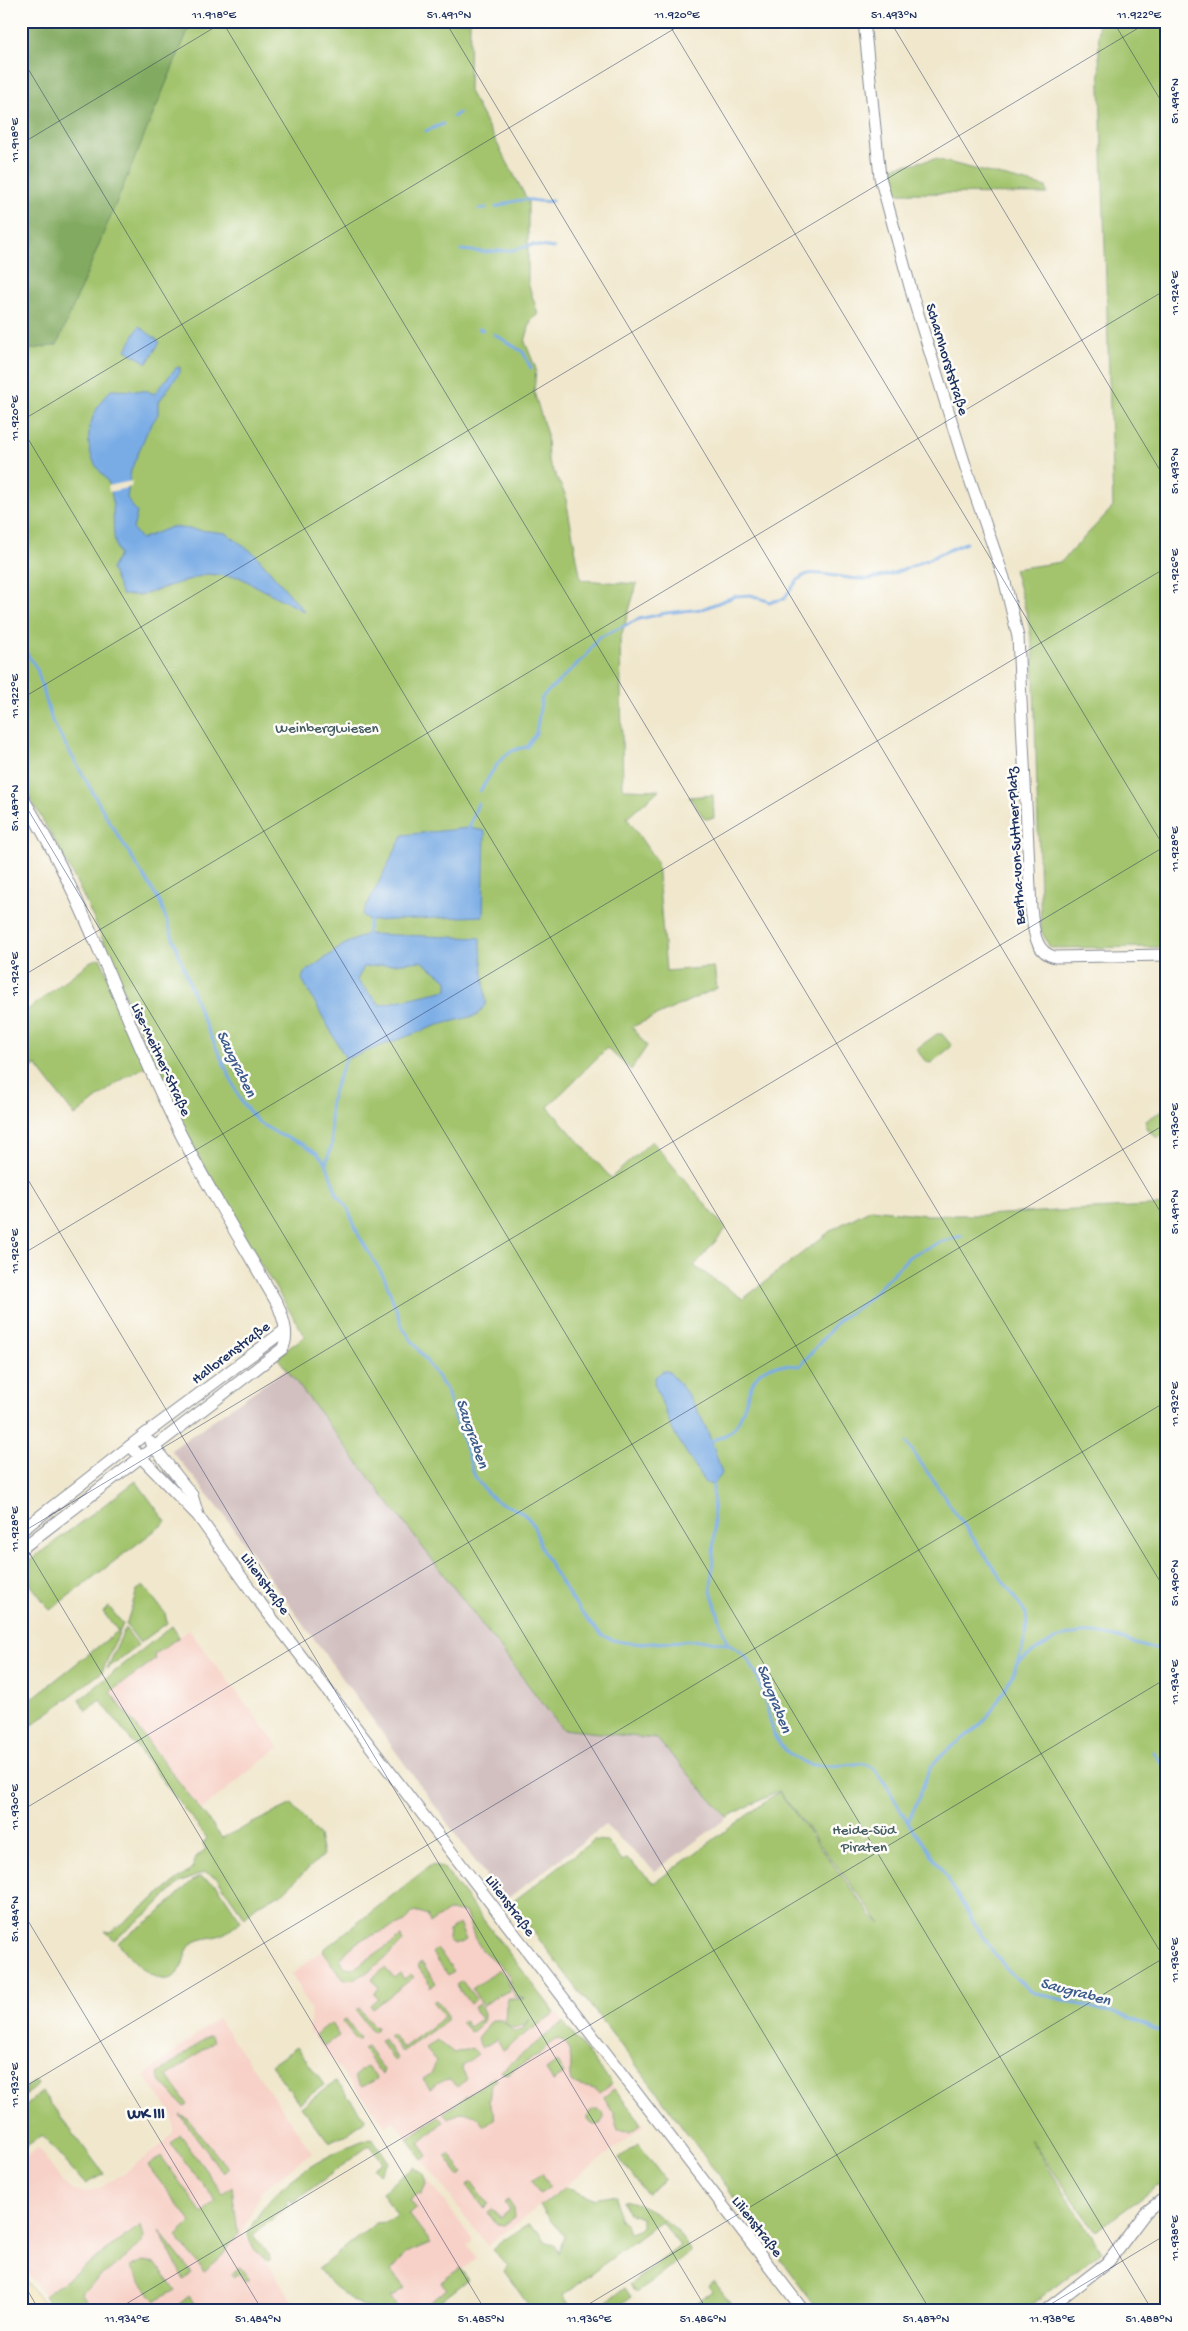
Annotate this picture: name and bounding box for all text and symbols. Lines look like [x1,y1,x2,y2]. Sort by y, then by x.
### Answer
text: 11.918°E [191,9,236,23]
text: 51.491°N [427,9,472,23]
text: 11.920°E [653,9,700,23]
text: 51.493°N [871,9,917,23]
text: 11.922°E [1116,9,1162,23]
text: 51.494°N [1169,78,1183,124]
text: 11.918°E [9,118,23,163]
text: 11.924°E [1169,271,1183,316]
street label: Scharnhorststraße [921,302,972,418]
text: 11.920°E [9,395,23,442]
text: 51.493°N [1169,448,1183,494]
text: 11.926°E [1169,548,1183,594]
text: 11.922°E [9,673,23,719]
park label: Weinbergwiesen [275,720,379,738]
street label: Bertha-von-Suttner-Platz [1004,766,1030,926]
text: 51.487°N [9,785,23,831]
text: 11.928°E [1169,826,1183,872]
text: 11.924°E [9,952,23,997]
street label: Lise-Meitner-Straße [126,1000,194,1119]
water label: Saugraben [211,1028,259,1101]
text: 11.930°E [1169,1103,1183,1150]
text: 51.491°N [1169,1189,1183,1234]
text: 11.926°E [9,1228,23,1274]
street label: Hallorenstraße [188,1318,274,1389]
text: 11.932°E [1169,1381,1183,1427]
water label: Saugraben [450,1397,491,1472]
text: 11.928°E [9,1506,23,1552]
street label: Lilienstraße [236,1550,293,1619]
text: 51.490°N [1169,1560,1183,1606]
text: 11.934°E [1169,1659,1183,1705]
water label: Saugraben [751,1662,795,1737]
text: 11.930°E [9,1784,23,1831]
park label: Heide-Süd Piraten [832,1822,897,1857]
street label: Lilienstraße [480,1872,539,1941]
text: 51.484°N [9,1896,23,1942]
text: 11.936°E [1169,1937,1183,1983]
water label: Saugraben [1038,1975,1113,2012]
text: 11.932°E [9,2062,23,2108]
district label: WK III [126,2106,165,2125]
street label: Lilienstraße [727,2193,786,2261]
text: 11.938°E [1169,2215,1183,2262]
text: 11.934°E [104,2313,150,2327]
text: 51.484°N [235,2313,281,2327]
text: 51.485°N [458,2313,505,2327]
text: 11.936°E [566,2313,612,2327]
text: 51.486°N [680,2313,726,2327]
text: 51.487°N [903,2313,949,2327]
text: 11.938°E [1028,2313,1075,2327]
text: 51.488°N [1126,2313,1173,2327]

